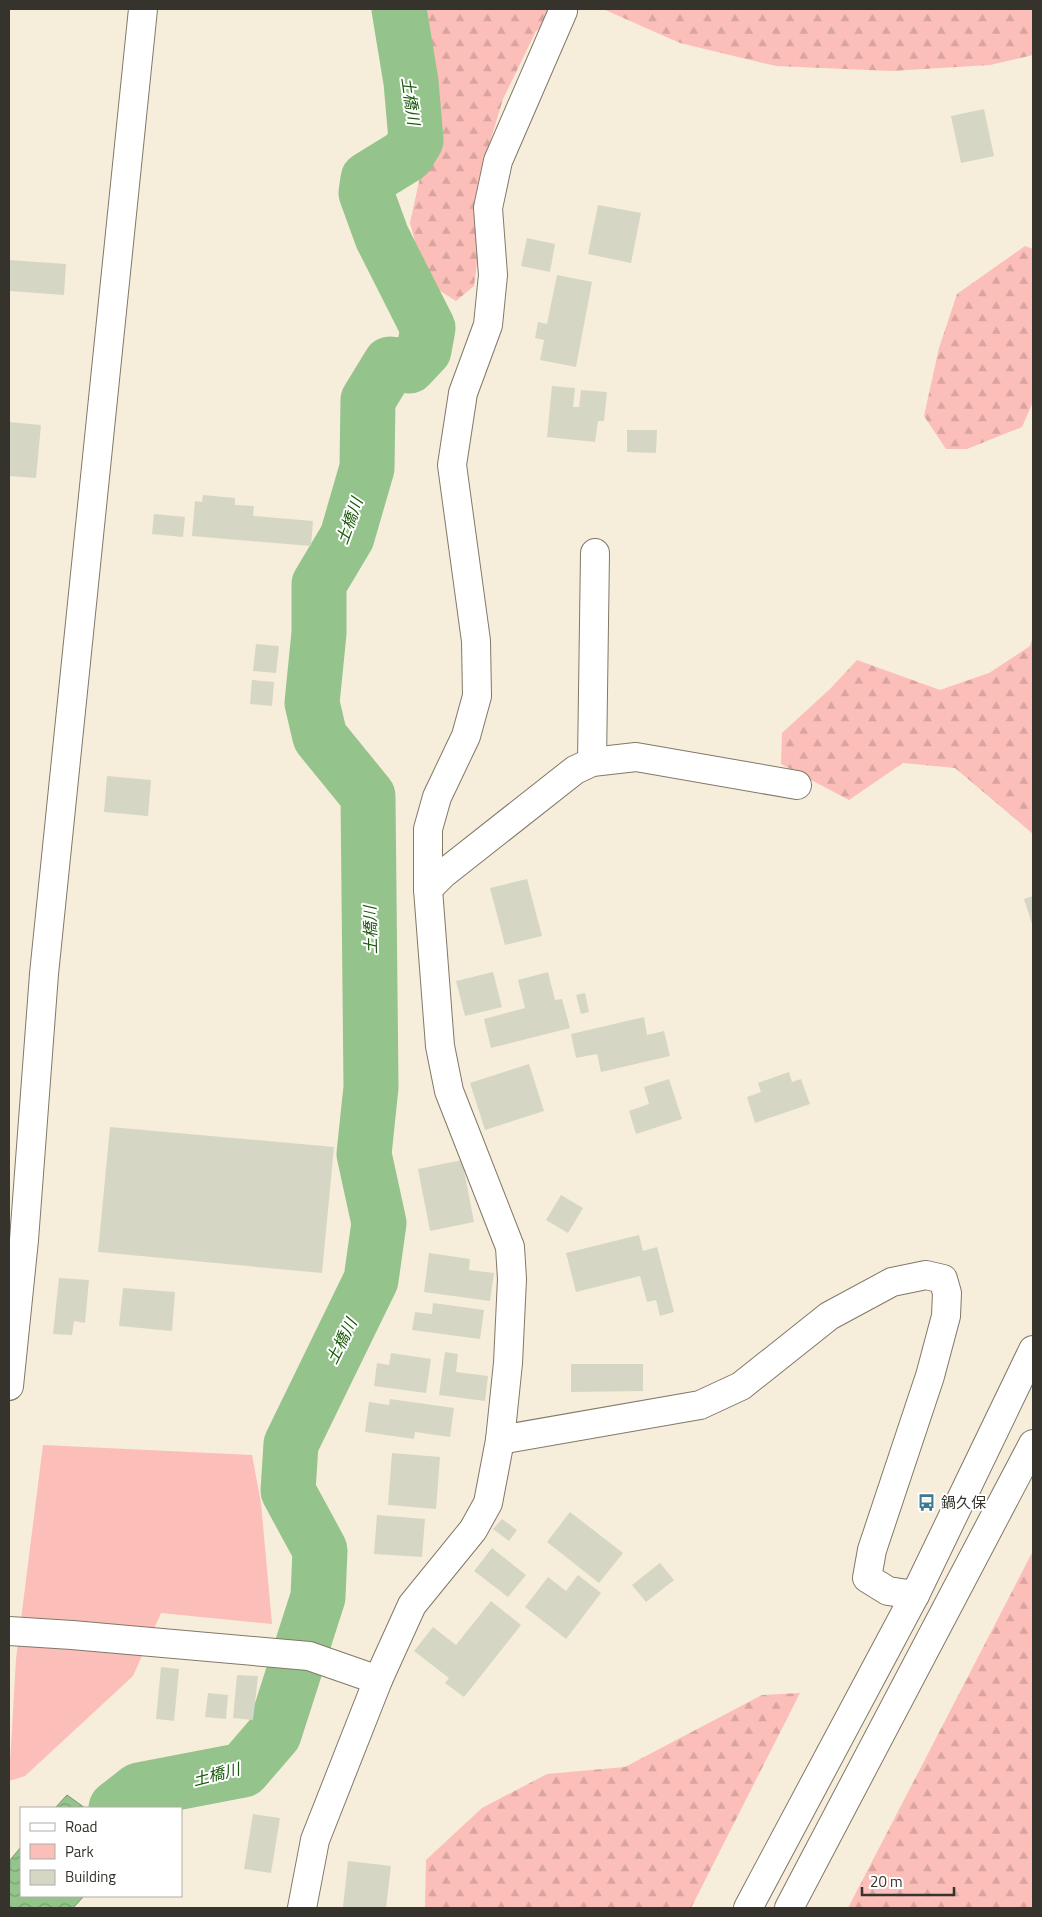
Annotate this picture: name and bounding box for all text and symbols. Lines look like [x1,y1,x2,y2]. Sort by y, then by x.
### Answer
water label: 土橋川 [396,76,427,128]
water label: 土橋川 [330,492,369,548]
water label: 土橋川 [358,904,382,954]
water label: 土橋川 [320,1312,363,1368]
place label: 鍋久保 [941,1491,986,1514]
bus stop icon: 鍋久保 [917,1492,937,1512]
water label: 土橋川 [190,1756,244,1791]
legend [20,1807,182,1897]
text: Road [65,1815,97,1838]
text: Park [65,1840,94,1863]
scale bar [862,1864,954,1896]
text: Building [65,1865,116,1888]
text: 20 m [870,1870,903,1893]

